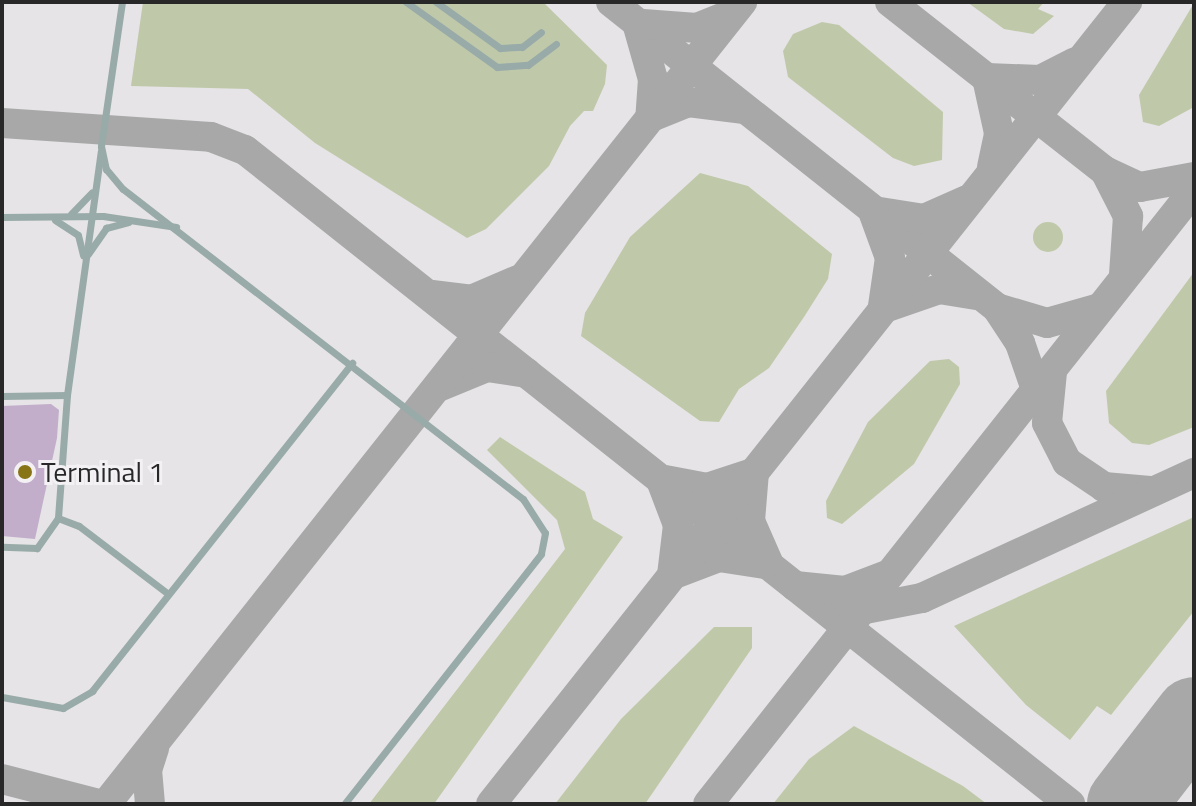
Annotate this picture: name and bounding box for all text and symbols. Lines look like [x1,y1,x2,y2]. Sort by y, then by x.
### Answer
place label: Terminal 1 [41,455,164,489]
marker: Terminal 1 [16,463,34,481]

